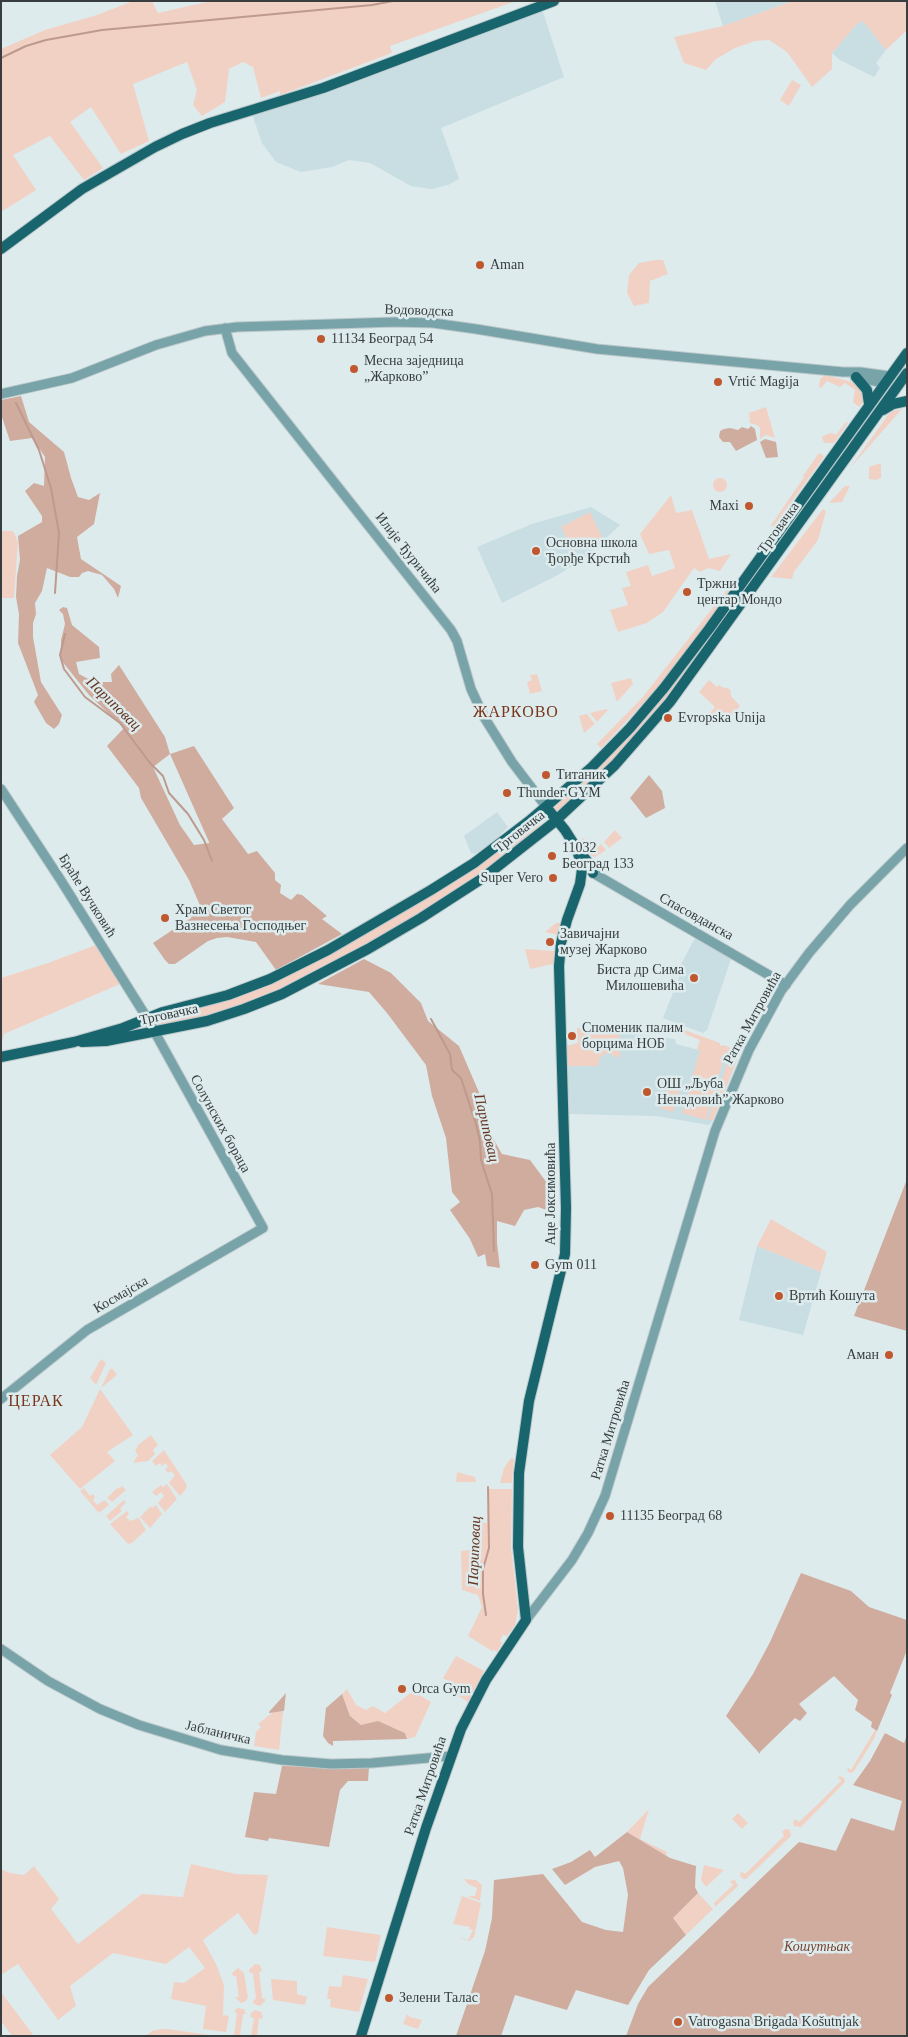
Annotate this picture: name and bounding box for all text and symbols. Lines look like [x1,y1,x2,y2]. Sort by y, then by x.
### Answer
place label: Aman [490,257,524,273]
marker: Aman [474,259,486,271]
street label: Водоводска [384,301,454,321]
place label: 11134 Београд 54 [331,331,433,347]
marker: 11134 Београд 54 [315,333,327,345]
place label: Месна заједница „Жарково” [364,353,464,386]
marker: Месна заједница „Жарково” [348,363,360,375]
place label: Vrtić Magija [728,374,799,390]
marker: Vrtić Magija [712,376,724,388]
place label: Maxi [709,498,739,514]
street label: Трговачка [755,499,803,557]
marker: Maxi [743,500,755,512]
street label: Илије Ђуричића [371,509,445,597]
place label: Основна школа Ђорђе Крстић [546,535,638,568]
marker: Основна школа Ђорђе Крстић [530,545,542,557]
place label: Тржни центар Мондо [697,576,782,608]
marker: Тржни центар Мондо [681,586,693,598]
water label: Париповац [82,673,144,735]
district label: ЖАРКОВО [472,703,560,723]
place label: Evropska Unija [678,710,765,726]
marker: Evropska Unija [662,712,674,724]
place label: Титаник [556,767,606,783]
marker: Титаник [540,769,552,781]
place label: Thunder GYM [517,785,601,801]
marker: Thunder GYM [501,787,513,799]
street label: Трговачка [491,807,549,857]
place label: 11032 Београд 133 [562,840,634,872]
marker: 11032 Београд 133 [546,850,558,862]
street label: Браће Вучковић [55,851,119,941]
place label: Super Vero [480,870,543,886]
marker: Super Vero [547,872,559,884]
street label: Спасовданска [656,890,736,944]
place label: Храм Светог Вазнесења Господњег [175,902,306,934]
marker: Храм Светог Вазнесења Господњег [159,912,171,924]
place label: Завичајни музеј Жарково [560,926,647,959]
marker: Завичајни музеј Жарково [544,936,556,948]
place label: Биста др Сима Милошевића [597,962,684,994]
street label: Ратка Митровића [721,969,785,1067]
marker: Биста др Сима Милошевића [688,972,700,984]
street label: Трговачка [138,1001,200,1029]
place label: Споменик палим борцима НОБ [582,1020,683,1052]
marker: Споменик палим борцима НОБ [566,1030,578,1042]
street label: Солунских бораца [186,1072,254,1176]
place label: ОШ „Љуба Ненадовић” Жарково [657,1076,784,1108]
marker: ОШ „Љуба Ненадовић” Жарково [641,1086,653,1098]
water label: Париповац [469,1092,503,1164]
street label: Аце Јоксимовића [543,1142,559,1246]
place label: Gym 011 [545,1257,597,1273]
marker: Gym 011 [529,1259,541,1271]
street label: Космајска [91,1273,151,1317]
place label: Вртић Кошута [789,1288,875,1304]
marker: Вртић Кошута [773,1290,785,1302]
place label: Аман [846,1347,879,1363]
marker: Аман [883,1349,895,1361]
street label: Ратка Митровића [588,1378,634,1482]
district label: ЦЕРАК [8,1392,64,1412]
place label: 11135 Београд 68 [620,1508,722,1524]
marker: 11135 Београд 68 [604,1510,616,1522]
water label: Париповац [465,1516,485,1586]
place label: Orca Gym [412,1681,471,1697]
marker: Orca Gym [396,1683,408,1695]
street label: Јабланичка [184,1717,252,1749]
street label: Ратка Митровића [401,1734,451,1838]
park label: Кошутњак [784,1939,850,1955]
place label: Зелени Талас [399,1990,478,2006]
marker: Зелени Талас [383,1992,395,2004]
place label: Vatrogasna Brigada Košutnjak [688,2014,859,2030]
marker: Vatrogasna Brigada Košutnjak [672,2016,684,2028]

